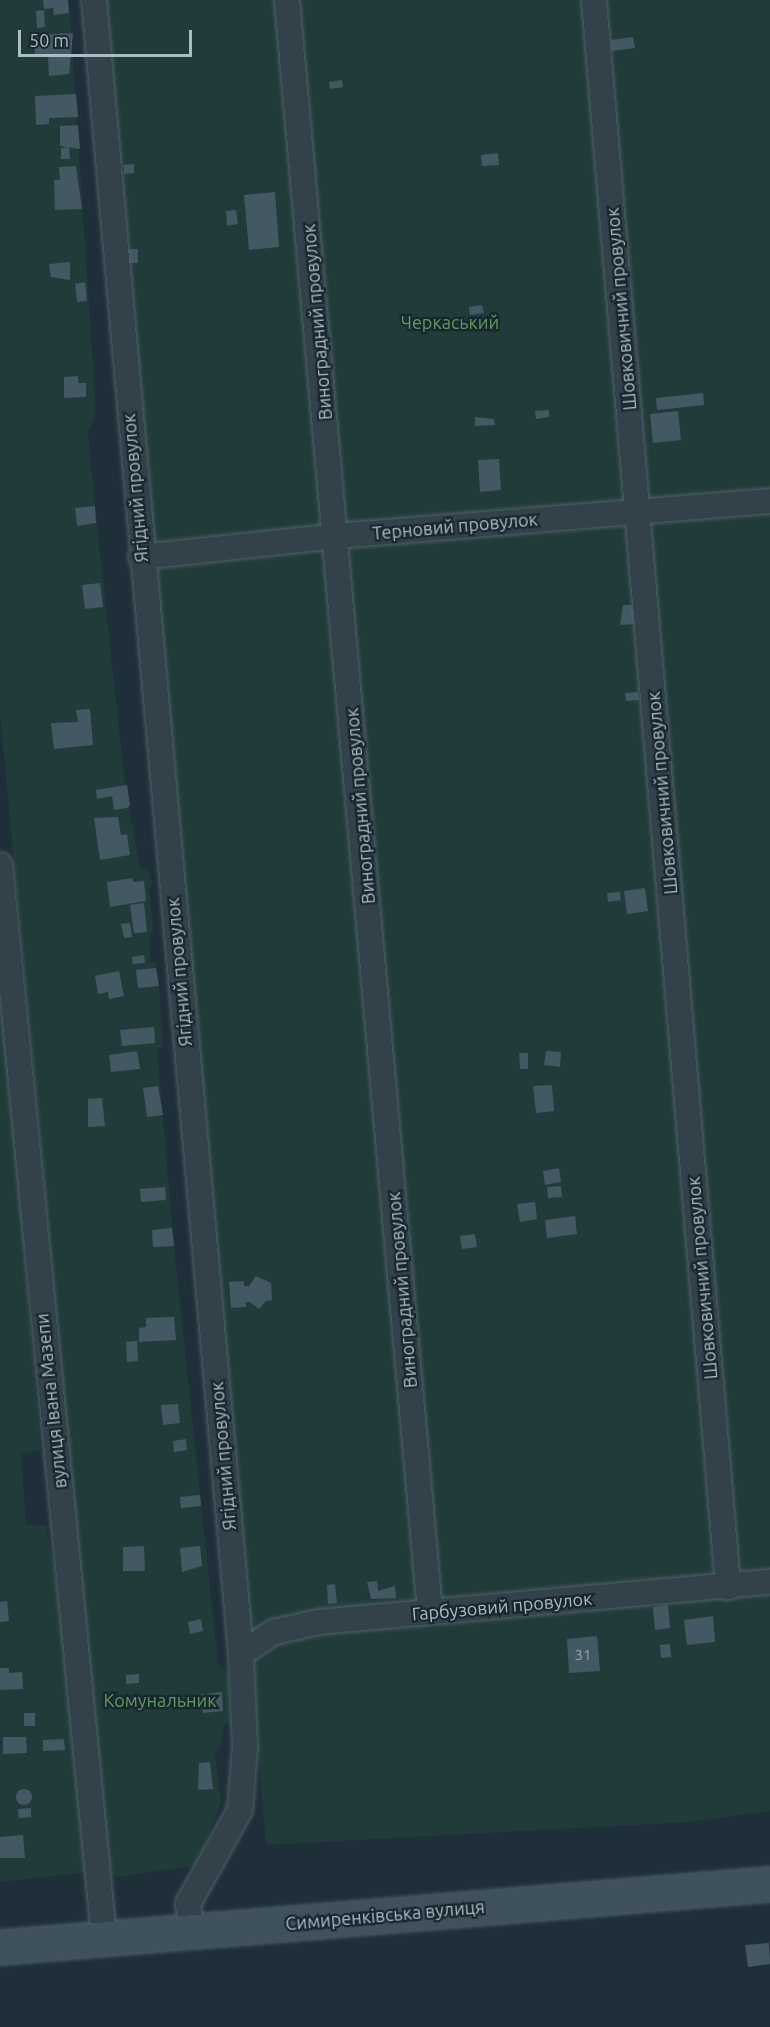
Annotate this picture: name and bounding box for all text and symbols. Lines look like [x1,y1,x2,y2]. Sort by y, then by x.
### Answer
scale bar [21,18,195,56]
text: 50 m [29,30,69,50]
street label: Шовковичний провулок [601,207,641,411]
street label: Виноградний провулок [298,223,336,421]
park label: Черкаський [401,311,499,333]
street label: Ягідний провулок [118,413,152,563]
street label: Терновий провулок [371,508,539,544]
street label: Шовковичний провулок [642,691,682,895]
street label: Виноградний провулок [341,707,379,905]
street label: Ягідний провулок [162,897,196,1047]
street label: Шовковичний провулок [682,1176,722,1380]
street label: Виноградний провулок [383,1191,421,1389]
street label: вулиця Івана Мазепи [31,1312,71,1490]
street label: Ягідний провулок [206,1381,240,1531]
street label: Гарбузовий провулок [411,1587,593,1625]
house number: 31 [575,1646,591,1664]
park label: Комунальник [103,1689,217,1711]
street label: Симиренківська вулиця [284,1896,486,1934]

